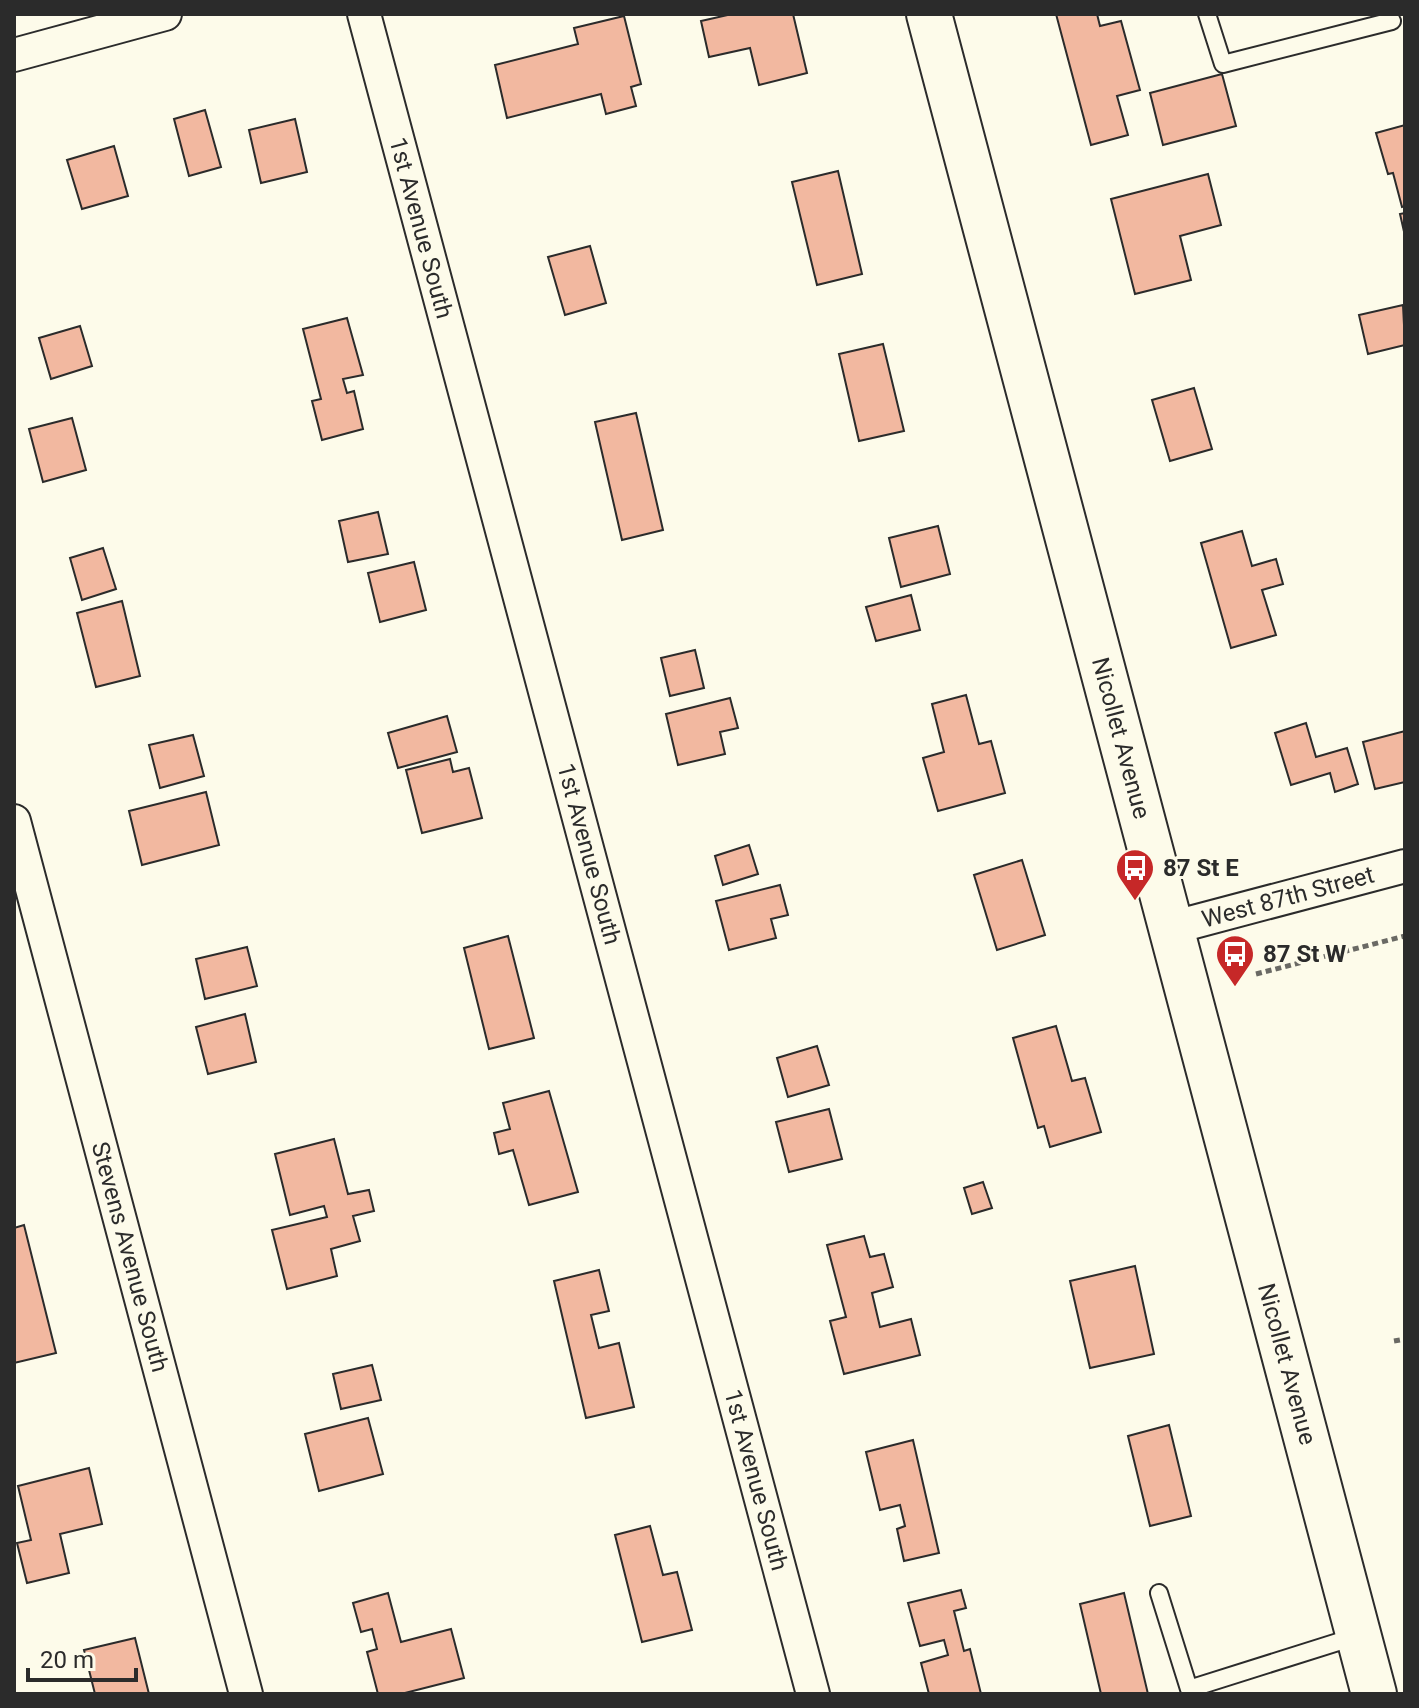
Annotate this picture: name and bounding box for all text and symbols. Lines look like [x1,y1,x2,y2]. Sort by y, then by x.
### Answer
street label: 1st Avenue South [383,134,459,322]
street label: Nicollet Avenue [1086,654,1156,822]
street label: 1st Avenue South [551,760,627,948]
bus stop icon: 87 St E [1114,847,1156,902]
place label: 87 St E [1163,854,1239,882]
street label: West 87th Street [1199,861,1377,933]
bus stop icon: 87 St W [1214,933,1256,988]
place label: 87 St W [1263,940,1346,968]
street label: Stevens Avenue South [86,1139,174,1375]
street label: Nicollet Avenue [1252,1280,1322,1448]
street label: 1st Avenue South [718,1386,794,1574]
scale bar [28,1632,136,1682]
text: 20 m [40,1646,94,1674]

